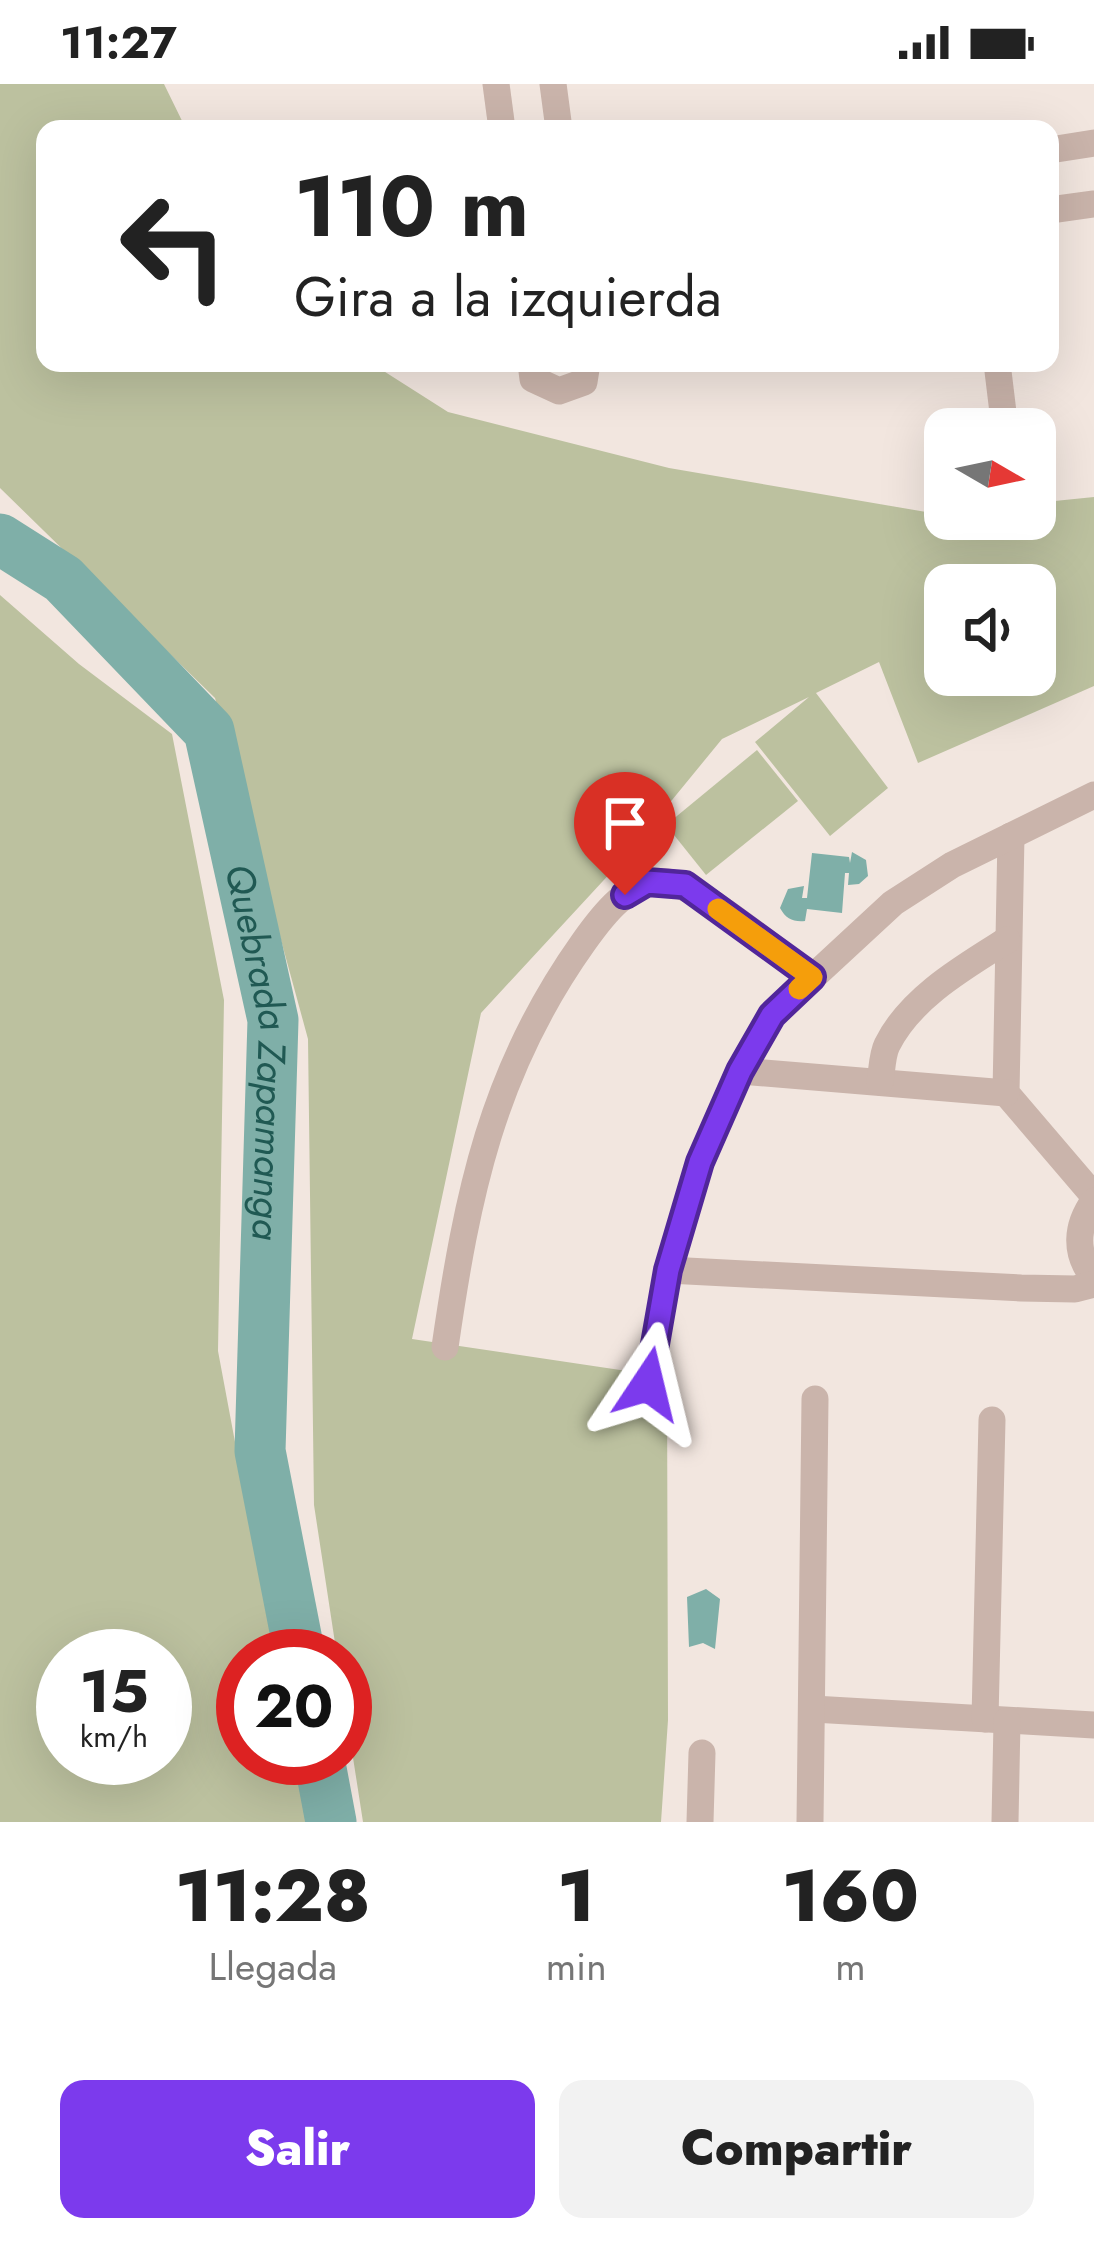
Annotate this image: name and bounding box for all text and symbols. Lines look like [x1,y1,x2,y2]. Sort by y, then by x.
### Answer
text: 11:27 [60,10,177,75]
text: 110 m [294,146,529,268]
icon: left [96,168,252,324]
text: Gira a la izquierda [294,258,722,336]
north arrow [924,408,1056,540]
map controls [924,408,1056,696]
button: sound [924,564,1056,696]
pin [574,772,676,895]
icon: arrive [592,790,658,856]
water label: Quebrada Zapamanga [211,858,303,1242]
position arrow [585,1321,711,1447]
speed limit sign: 20 [216,1629,372,1785]
text: 15 [79,1648,149,1735]
text: km/h [80,1715,148,1758]
text: 11:28 [175,1844,371,1948]
text: 1 [557,1844,595,1948]
text: 160 [782,1844,919,1948]
text: Llegada [209,1938,337,1995]
text: min [546,1938,607,1995]
text: m [835,1938,866,1995]
button: Salir [60,2080,535,2218]
button: Compartir [559,2080,1034,2218]

